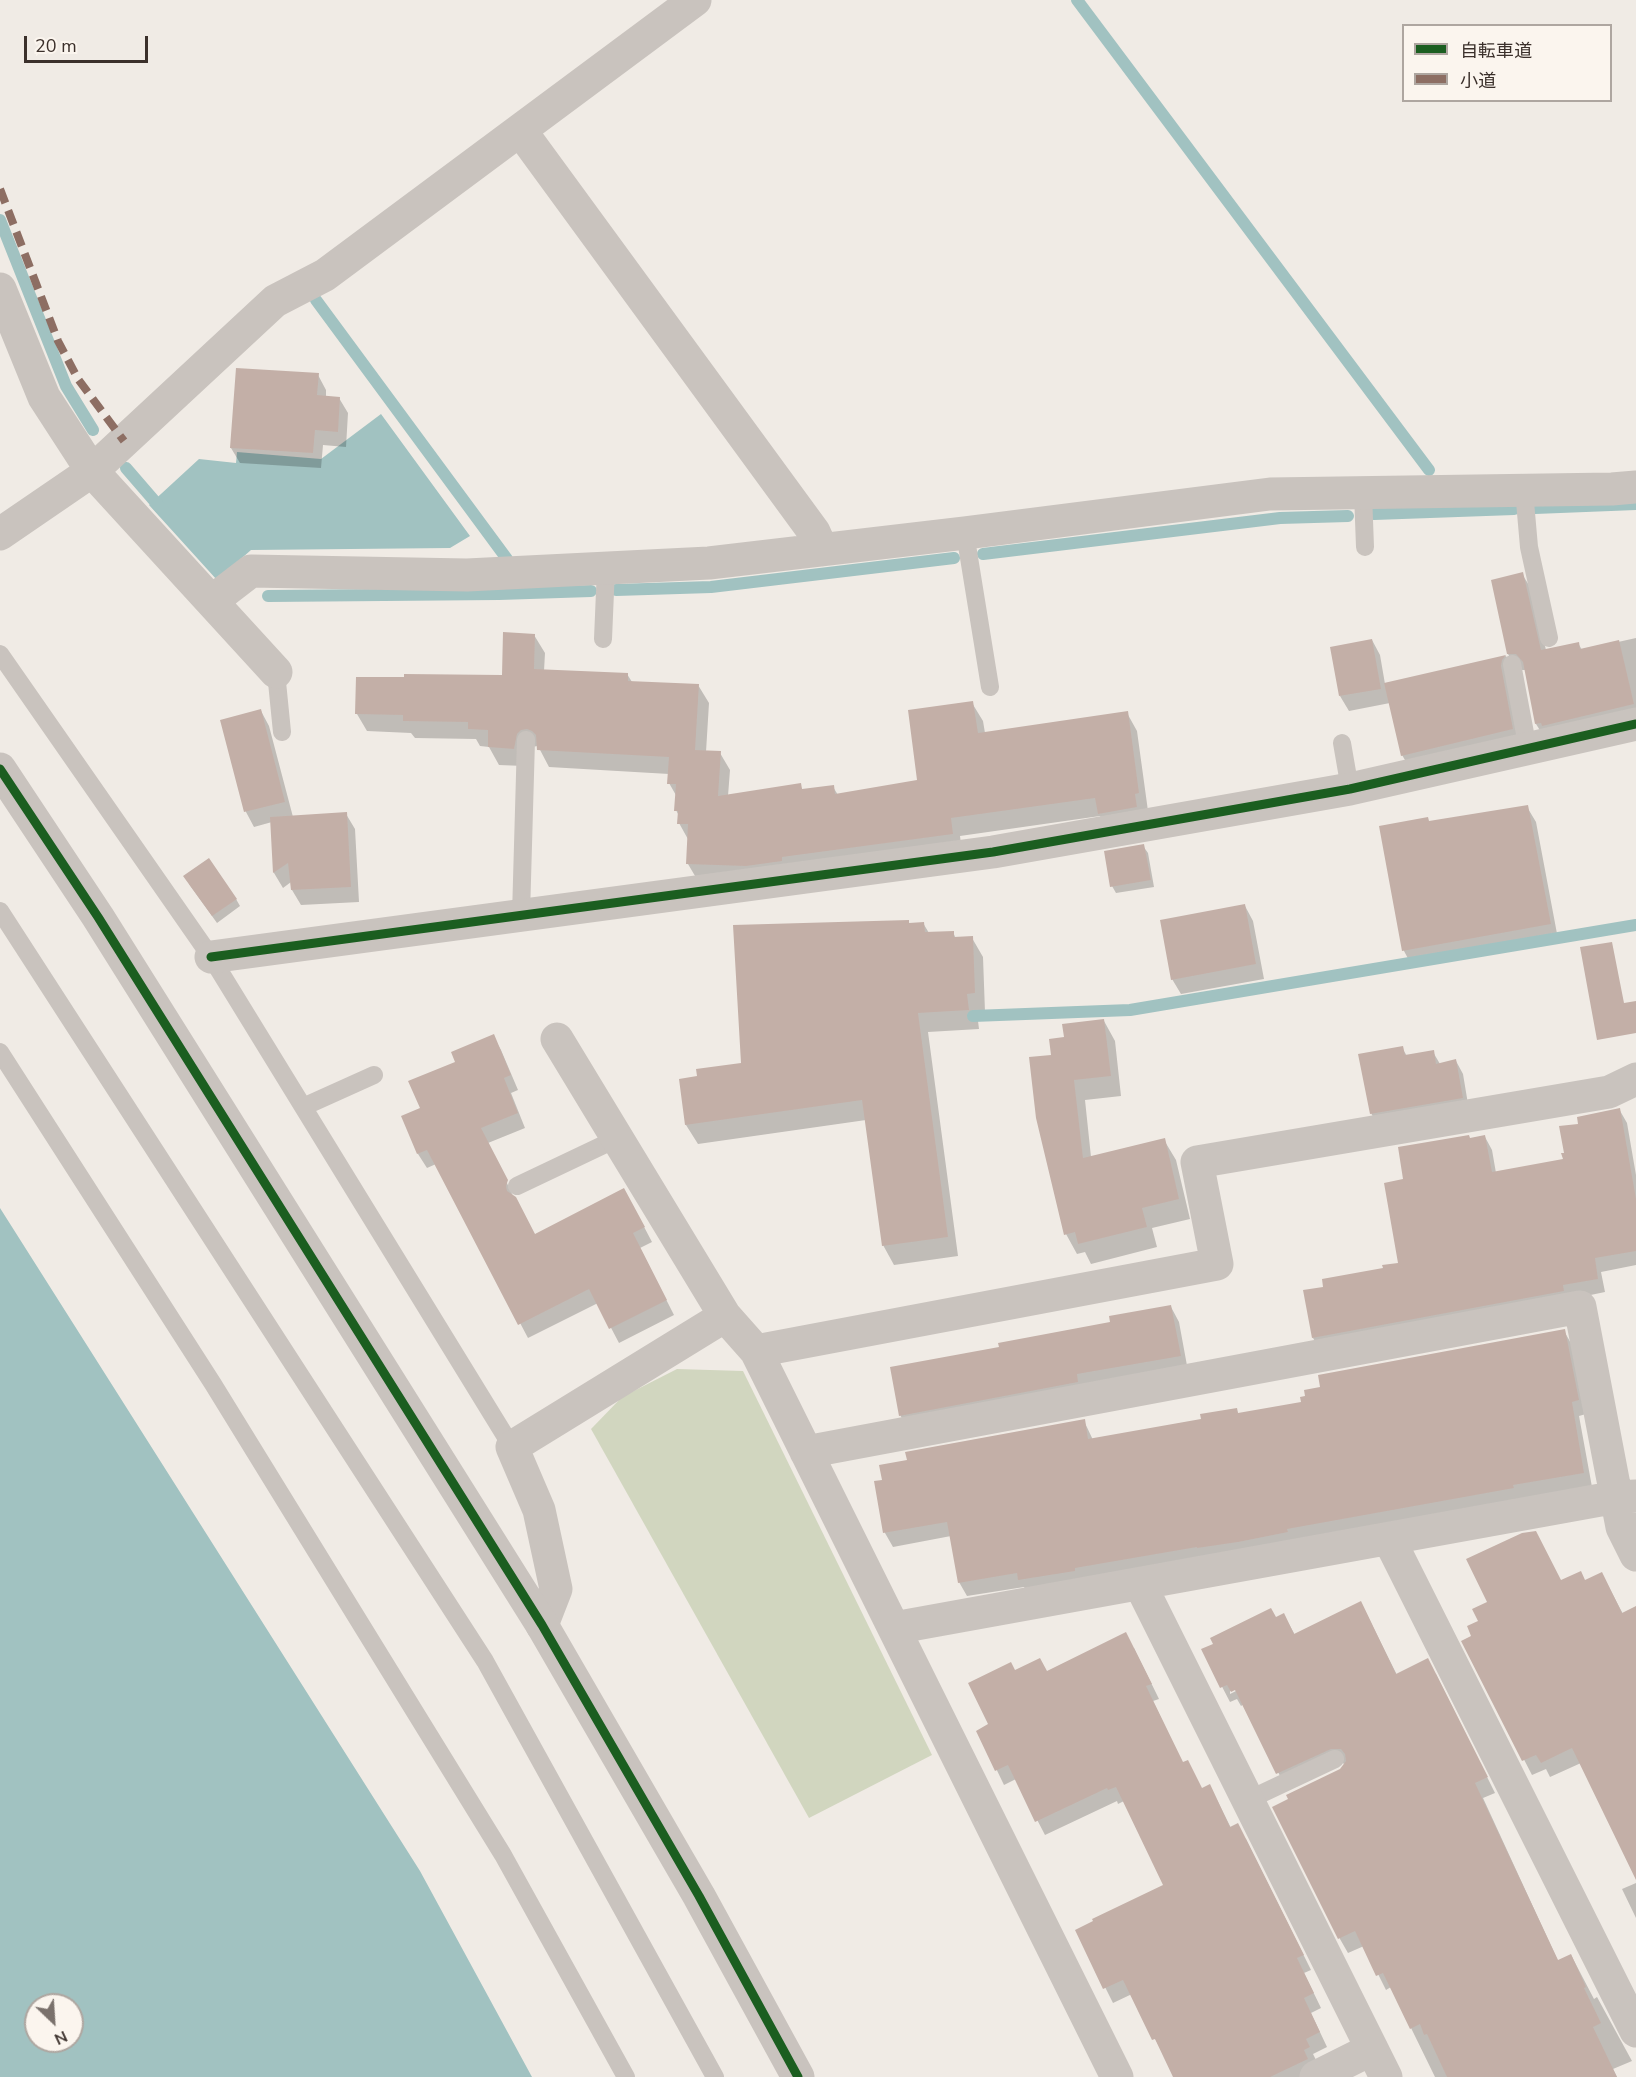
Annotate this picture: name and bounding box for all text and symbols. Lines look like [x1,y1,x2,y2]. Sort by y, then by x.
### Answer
scale bar [27,24,152,62]
legend [1402,24,1612,102]
text: 20 m [35,34,77,58]
text: 自転車道 [1460,39,1532,63]
text: 小道 [1460,69,1496,93]
north arrow [24,1993,84,2053]
text: N [51,2025,71,2050]

